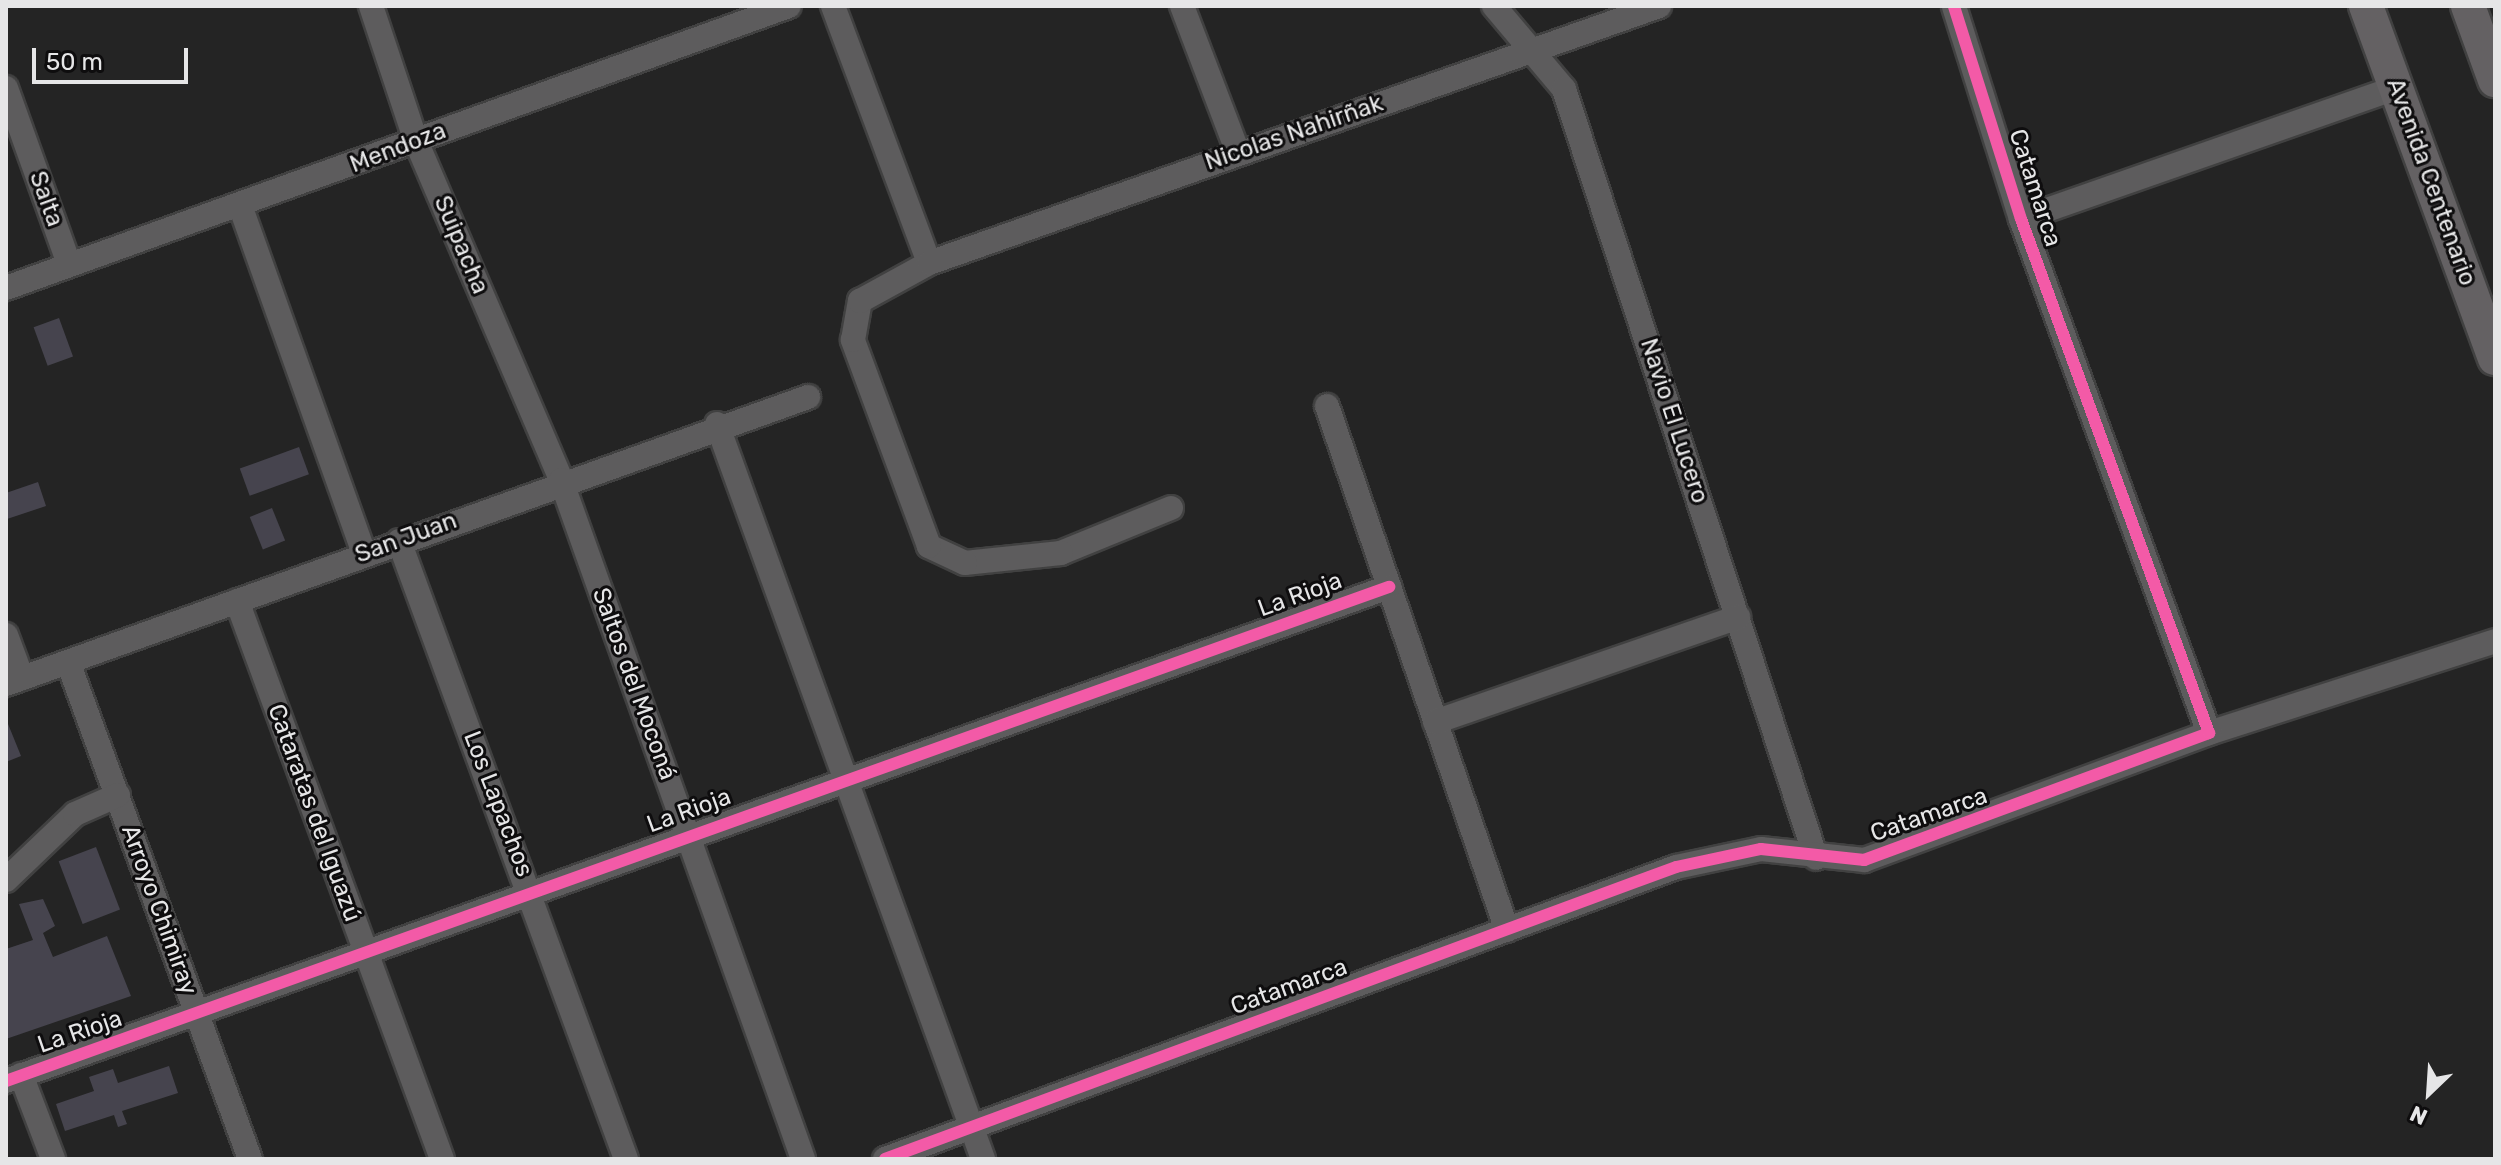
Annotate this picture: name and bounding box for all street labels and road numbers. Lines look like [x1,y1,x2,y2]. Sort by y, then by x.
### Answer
street label: Avenida Centenario [2380,74,2482,290]
street label: Nicolas Nahirñak [1201,89,1387,177]
street label: Mendoza [346,117,450,179]
street label: Catamarca [2002,126,2068,250]
street label: Salta [23,167,69,231]
street label: Suipacha [427,192,495,298]
street label: Navio El Lucero [1634,335,1714,507]
street label: San Juan [351,506,461,570]
street label: La Rioja [1254,567,1346,623]
street label: Saltos del Moconá [586,584,682,784]
street label: Cataratas del Iguazú [261,700,367,926]
street label: Los Lapachos [457,727,539,881]
street label: Catamarca [1867,782,1991,848]
street label: La Rioja [643,783,735,839]
street label: Arroyo Chimiray [115,821,203,999]
street label: Catamarca [1227,953,1351,1021]
street label: La Rioja [34,1004,126,1060]

